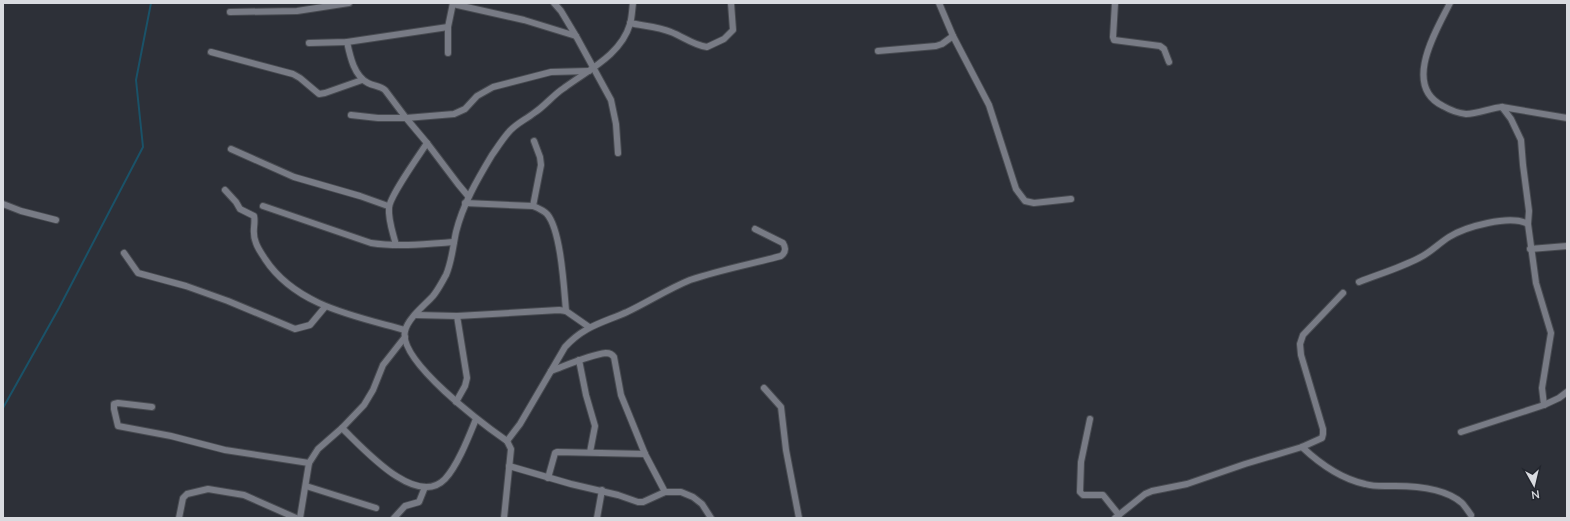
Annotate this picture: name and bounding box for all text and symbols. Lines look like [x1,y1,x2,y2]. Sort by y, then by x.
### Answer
north arrow [1514,465,1554,505]
text: N [1530,486,1540,502]

